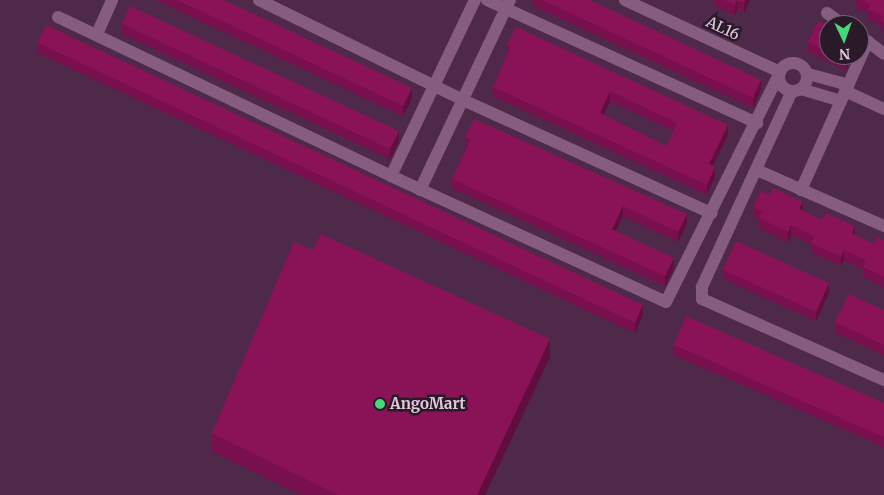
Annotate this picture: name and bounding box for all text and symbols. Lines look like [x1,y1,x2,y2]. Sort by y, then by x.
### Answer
street label: AL16 [703,13,743,43]
north arrow [819,15,869,65]
text: N [839,45,851,63]
place label: AngoMart [390,395,465,413]
marker: AngoMart [374,398,386,410]

